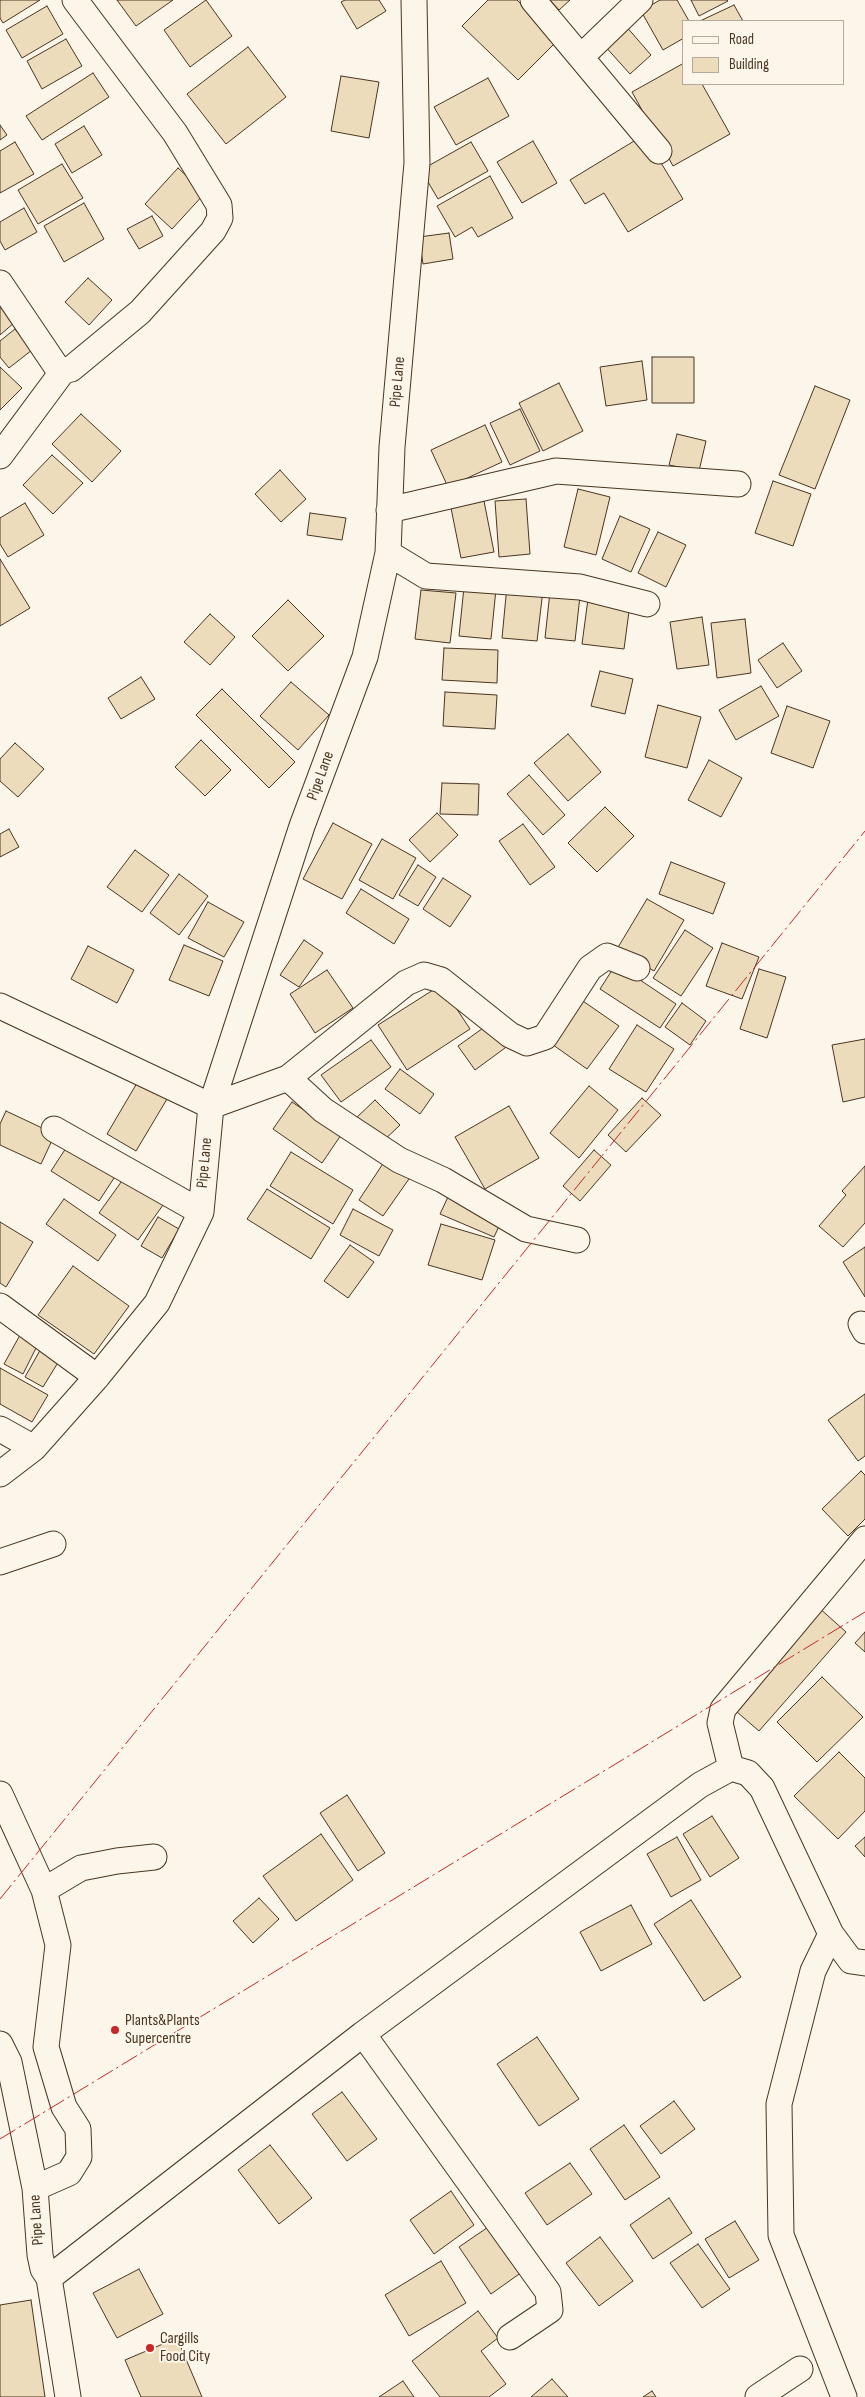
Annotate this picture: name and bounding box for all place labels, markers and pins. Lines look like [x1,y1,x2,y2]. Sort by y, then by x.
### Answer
place label: Plants&Plants Supercentre [125,2011,200,2049]
marker: Plants&Plants Supercentre [109,2024,121,2036]
place label: Cargills Food City [160,2329,210,2367]
marker: Cargills Food City [144,2342,156,2354]

